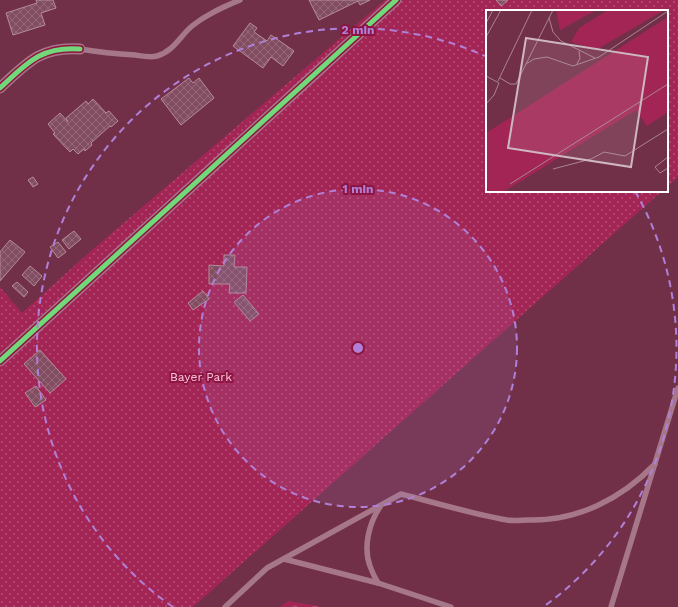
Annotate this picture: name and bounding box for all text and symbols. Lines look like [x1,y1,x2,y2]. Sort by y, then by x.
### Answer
inset map [486,10,668,192]
text: 2 min [342,23,374,37]
text: 1 min [343,182,373,196]
centre of rings [351,341,365,355]
park label: Bayer Park [170,370,232,384]

